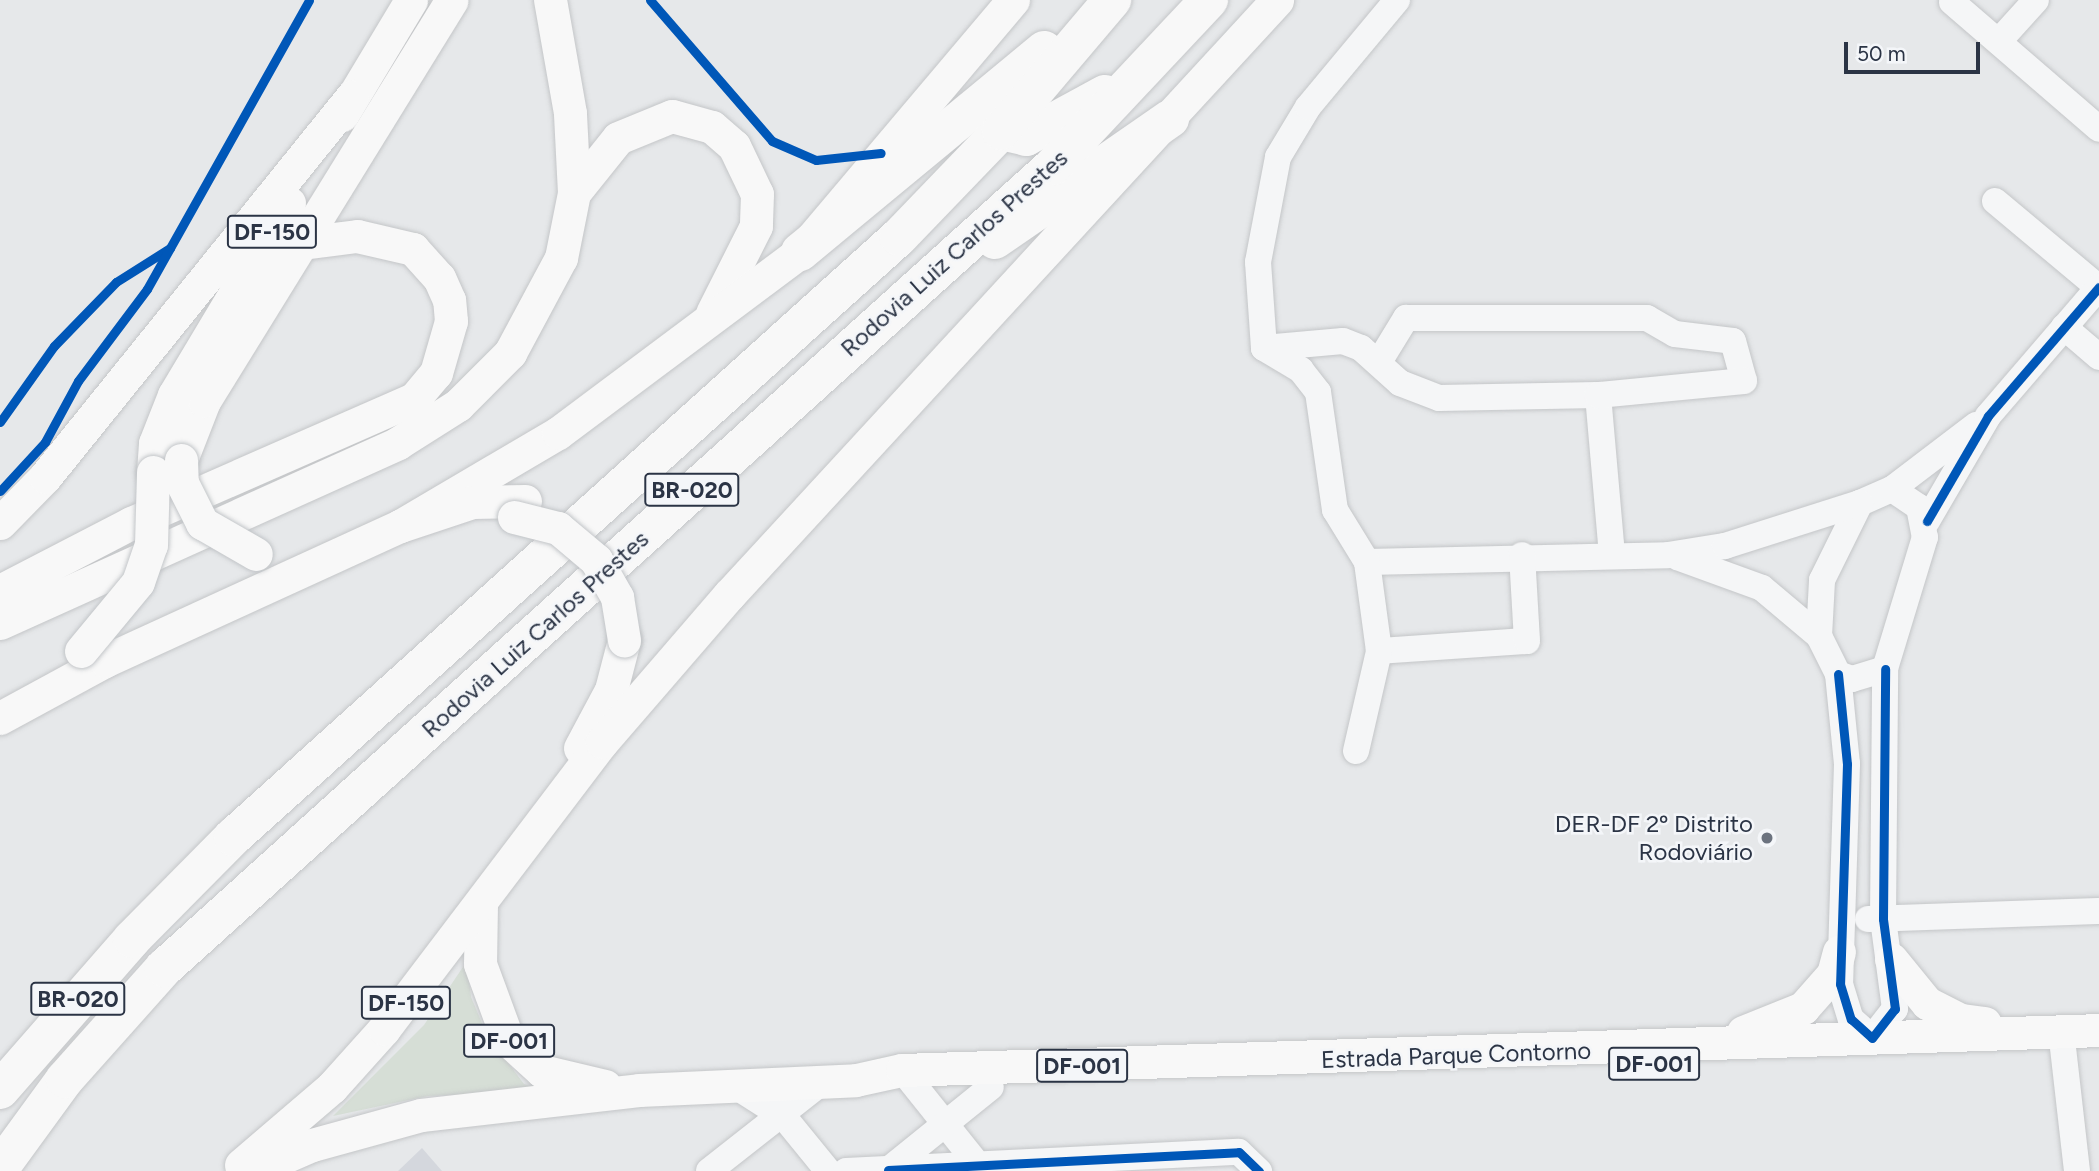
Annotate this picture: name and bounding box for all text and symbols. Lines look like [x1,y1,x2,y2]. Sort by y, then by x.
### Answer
scale bar [1847,28,1983,72]
text: 50 m [1857,41,1906,66]
street label: Rodovia Luiz Carlos Prestes [835,143,1073,363]
road number: DF-150 [226,213,318,252]
road number: BR-020 [643,470,741,510]
street label: Rodovia Luiz Carlos Prestes [416,524,654,744]
place label: DER-DF 2º Distrito Rodoviário [1555,810,1753,866]
marker: DER-DF 2º Distrito Rodoviário [1759,830,1775,846]
road number: BR-020 [29,980,127,1018]
road number: DF-150 [360,984,452,1022]
road number: DF-001 [462,1022,556,1060]
street label: Estrada Parque Contorno [1320,1036,1592,1074]
road number: DF-001 [1607,1044,1701,1084]
road number: DF-001 [1035,1046,1129,1086]

